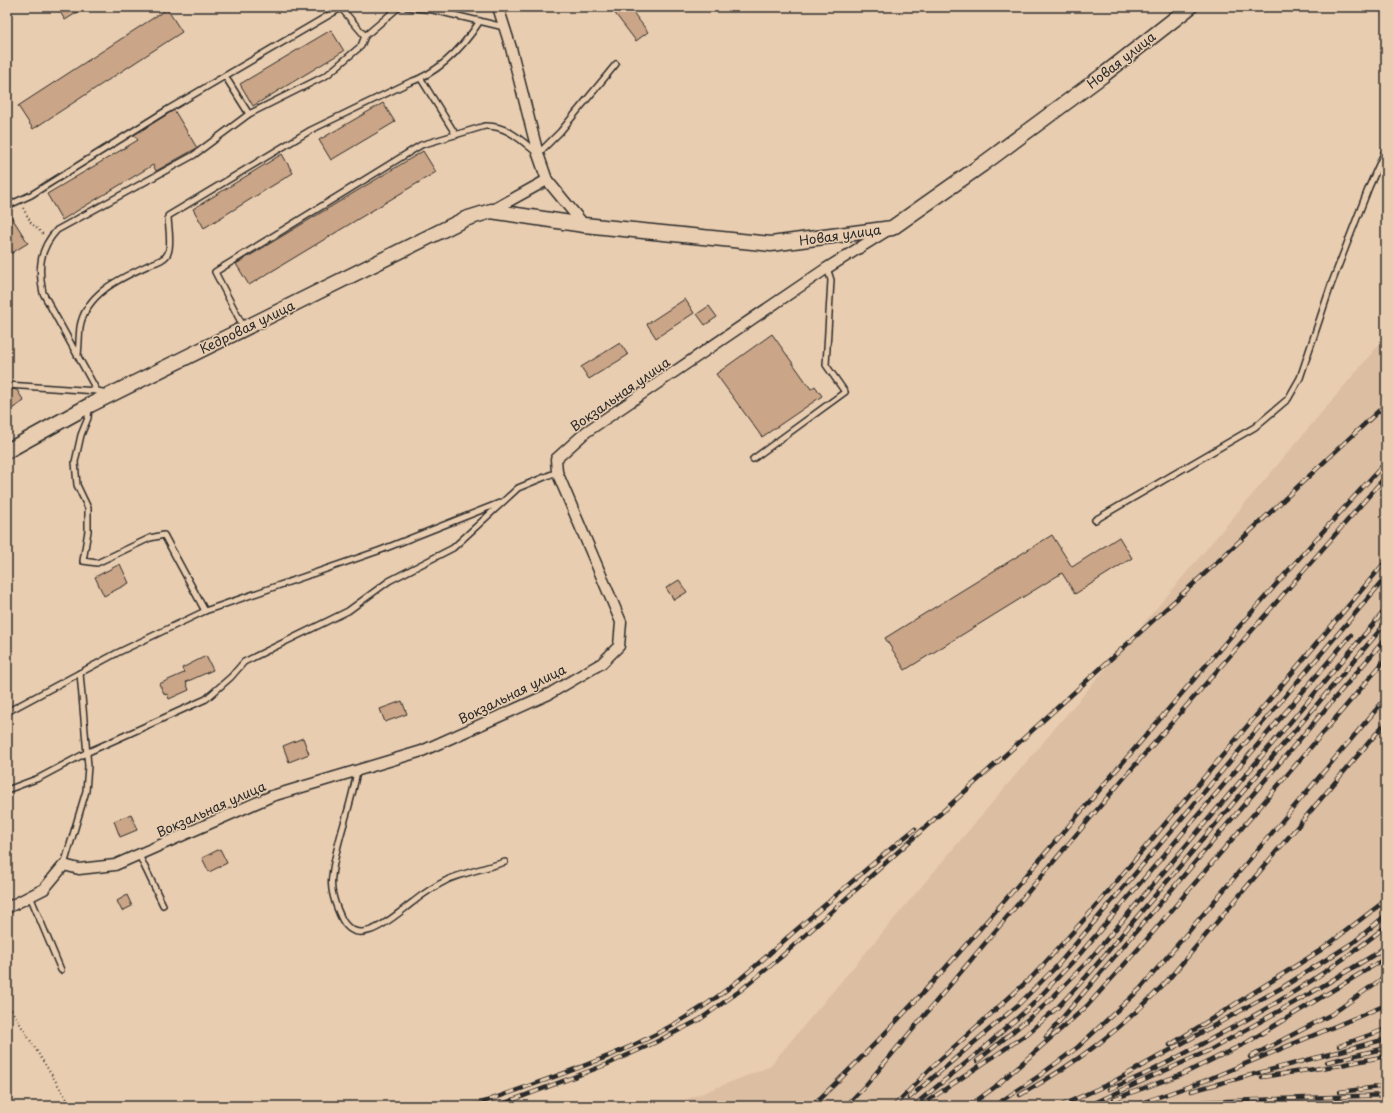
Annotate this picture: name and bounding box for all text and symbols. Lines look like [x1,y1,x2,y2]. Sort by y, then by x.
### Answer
street label: Новая улица [1082,26,1160,93]
street label: Новая улица [798,219,883,250]
street label: Кедровая улица [196,295,298,358]
street label: Вокзальная улица [566,352,674,435]
street label: Вокзальная улица [455,659,570,728]
street label: Вокзальная улица [153,776,269,841]

